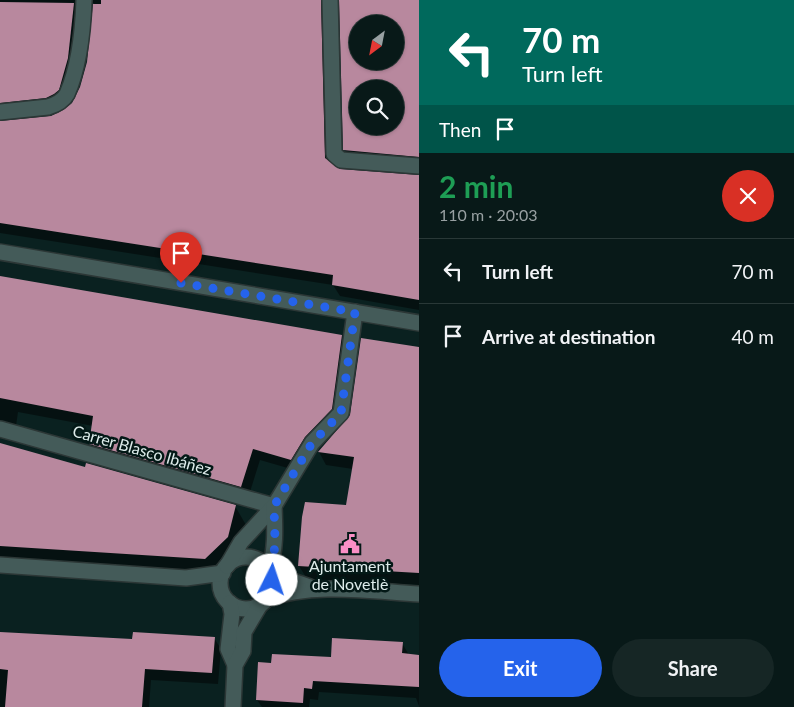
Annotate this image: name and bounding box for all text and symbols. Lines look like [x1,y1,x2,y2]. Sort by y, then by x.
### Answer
north arrow [349,15,404,70]
map controls [349,15,404,135]
text: 70 m [522,18,600,60]
icon: left [439,20,504,85]
text: Turn left [522,60,603,87]
button: search [349,80,404,135]
icon: arrive [491,115,519,143]
text: Then [439,118,481,141]
text: 2 min [439,168,513,204]
button: close [722,170,774,222]
text: 110 m · 20:03 [439,205,538,224]
pin [160,232,202,283]
icon: arrive [167,239,195,267]
icon: left [439,257,467,285]
text: Turn left [482,260,553,283]
text: 70 m [731,260,774,283]
icon: arrive [439,322,467,350]
text: Arrive at destination [482,325,655,348]
text: 40 m [731,325,774,348]
street label: Carrer Blasco Ibáñez [71,421,214,478]
public building icon: Ajuntament de Novetlè [339,533,361,555]
position arrow [245,553,297,605]
place label: Ajuntament de Novetlè [309,556,391,593]
button: Exit [439,639,602,697]
button: Share [612,639,774,697]

